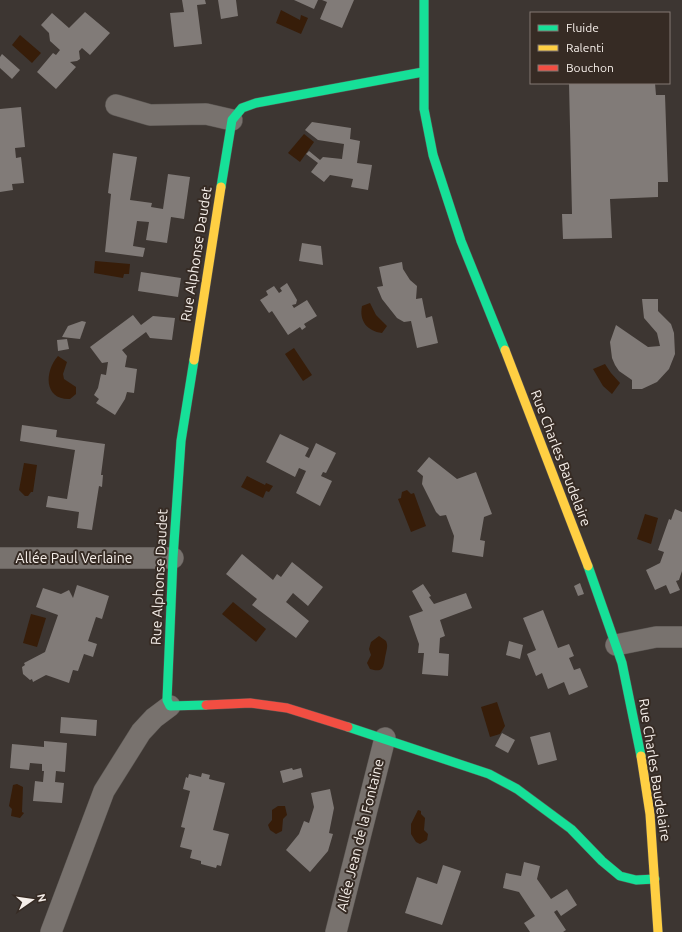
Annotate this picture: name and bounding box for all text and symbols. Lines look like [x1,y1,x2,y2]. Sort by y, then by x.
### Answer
legend [530,12,670,84]
text: Fluide [566,21,599,34]
text: Ralenti [566,41,604,54]
text: Bouchon [566,61,614,74]
street label: Rue Alphonse Daudet [177,185,215,323]
street label: Rue Charles Baudelaire [528,388,594,528]
street label: Rue Alphonse Daudet [147,508,171,645]
street label: Allée Paul Verlaine [16,550,132,566]
street label: Rue Charles Baudelaire [636,697,674,843]
street label: Allée Jean de la Fontaine [333,757,387,913]
north arrow [12,880,52,920]
text: N [35,892,49,903]

